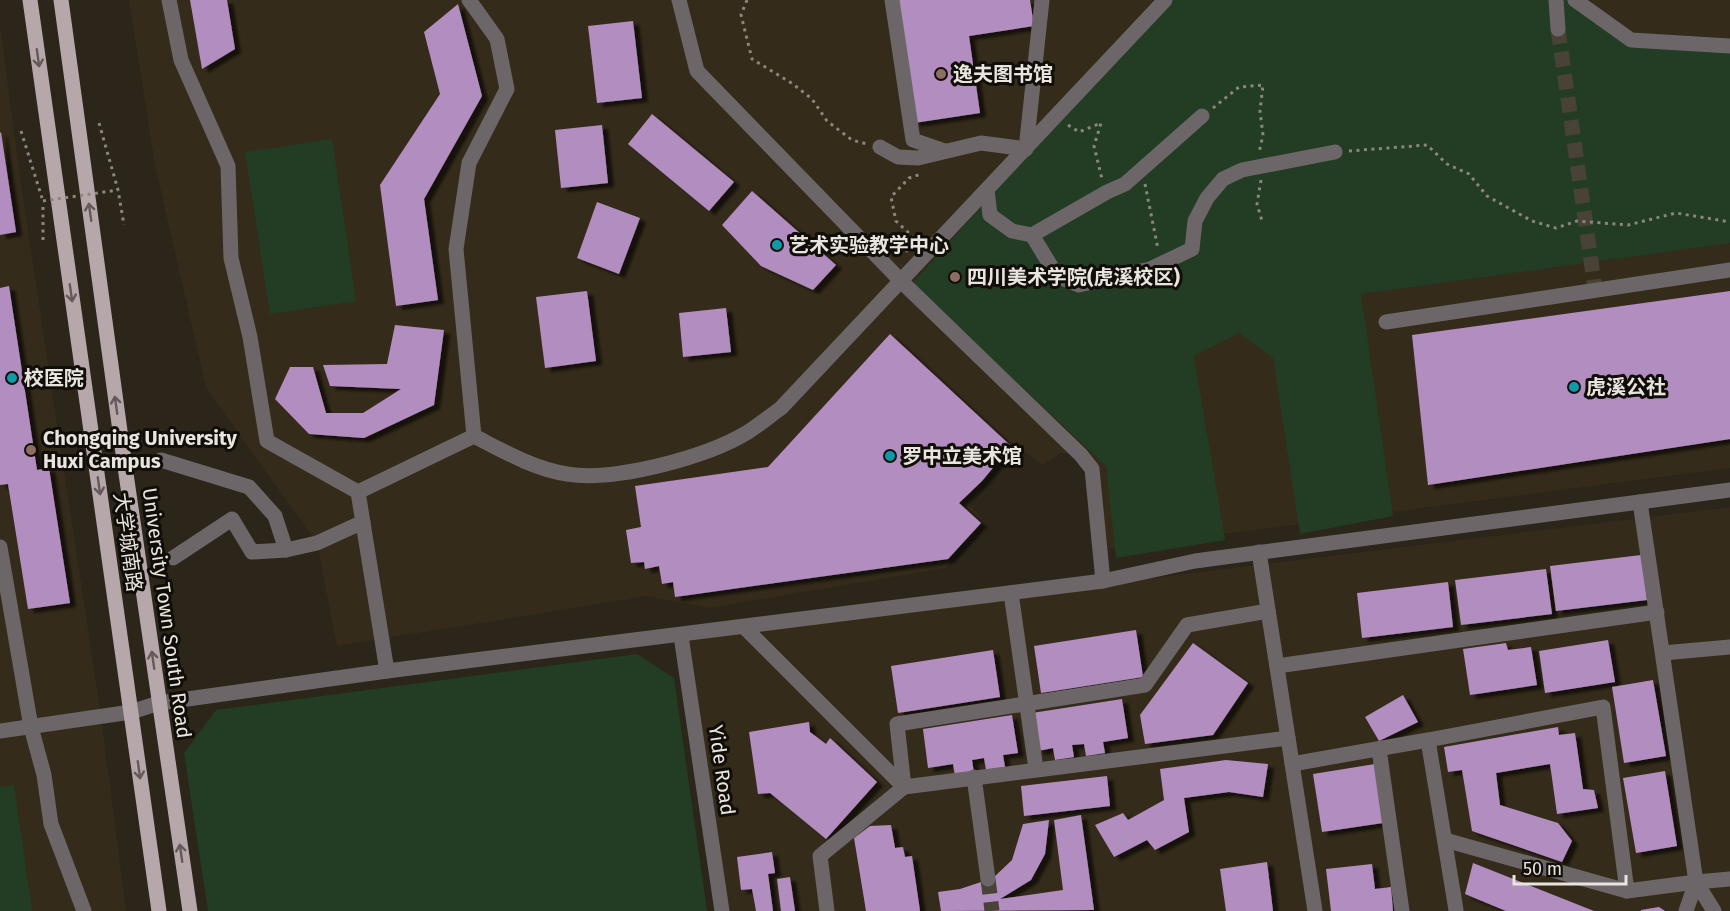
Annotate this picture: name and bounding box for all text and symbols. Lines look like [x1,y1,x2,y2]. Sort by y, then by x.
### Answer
one-way arrow [33,48,44,67]
place label: 逸夫图书馆 [953,62,1053,86]
marker: 逸夫图书馆 [934,67,948,81]
one-way arrow [84,202,95,222]
place label: 艺术实验教学中心 [789,233,949,257]
marker: 艺术实验教学中心 [770,238,784,252]
place label: 四川美术学院(虎溪校区) [967,265,1180,289]
marker: 四川美术学院(虎溪校区) [948,270,962,284]
one-way arrow [66,282,77,302]
place label: 校医院 [24,366,84,390]
marker: 校医院 [5,371,19,385]
place label: 虎溪公社 [1586,375,1666,399]
marker: 虎溪公社 [1567,380,1581,394]
one-way arrow [111,395,122,415]
place label: Chongqing University Huxi Campus [43,426,238,473]
marker: Chongqing University Huxi Campus [24,443,38,457]
place label: 罗中立美术馆 [902,444,1022,468]
marker: 罗中立美术馆 [883,449,897,463]
one-way arrow [93,475,104,495]
street label: University Town South Road [138,486,196,740]
street label: 大学城南路 [109,491,147,593]
one-way arrow [148,651,159,671]
street label: Yide Road [704,723,740,817]
one-way arrow [133,759,144,779]
one-way arrow [176,844,187,864]
scale bar [1514,848,1626,886]
text: 50 m [1523,858,1562,880]

